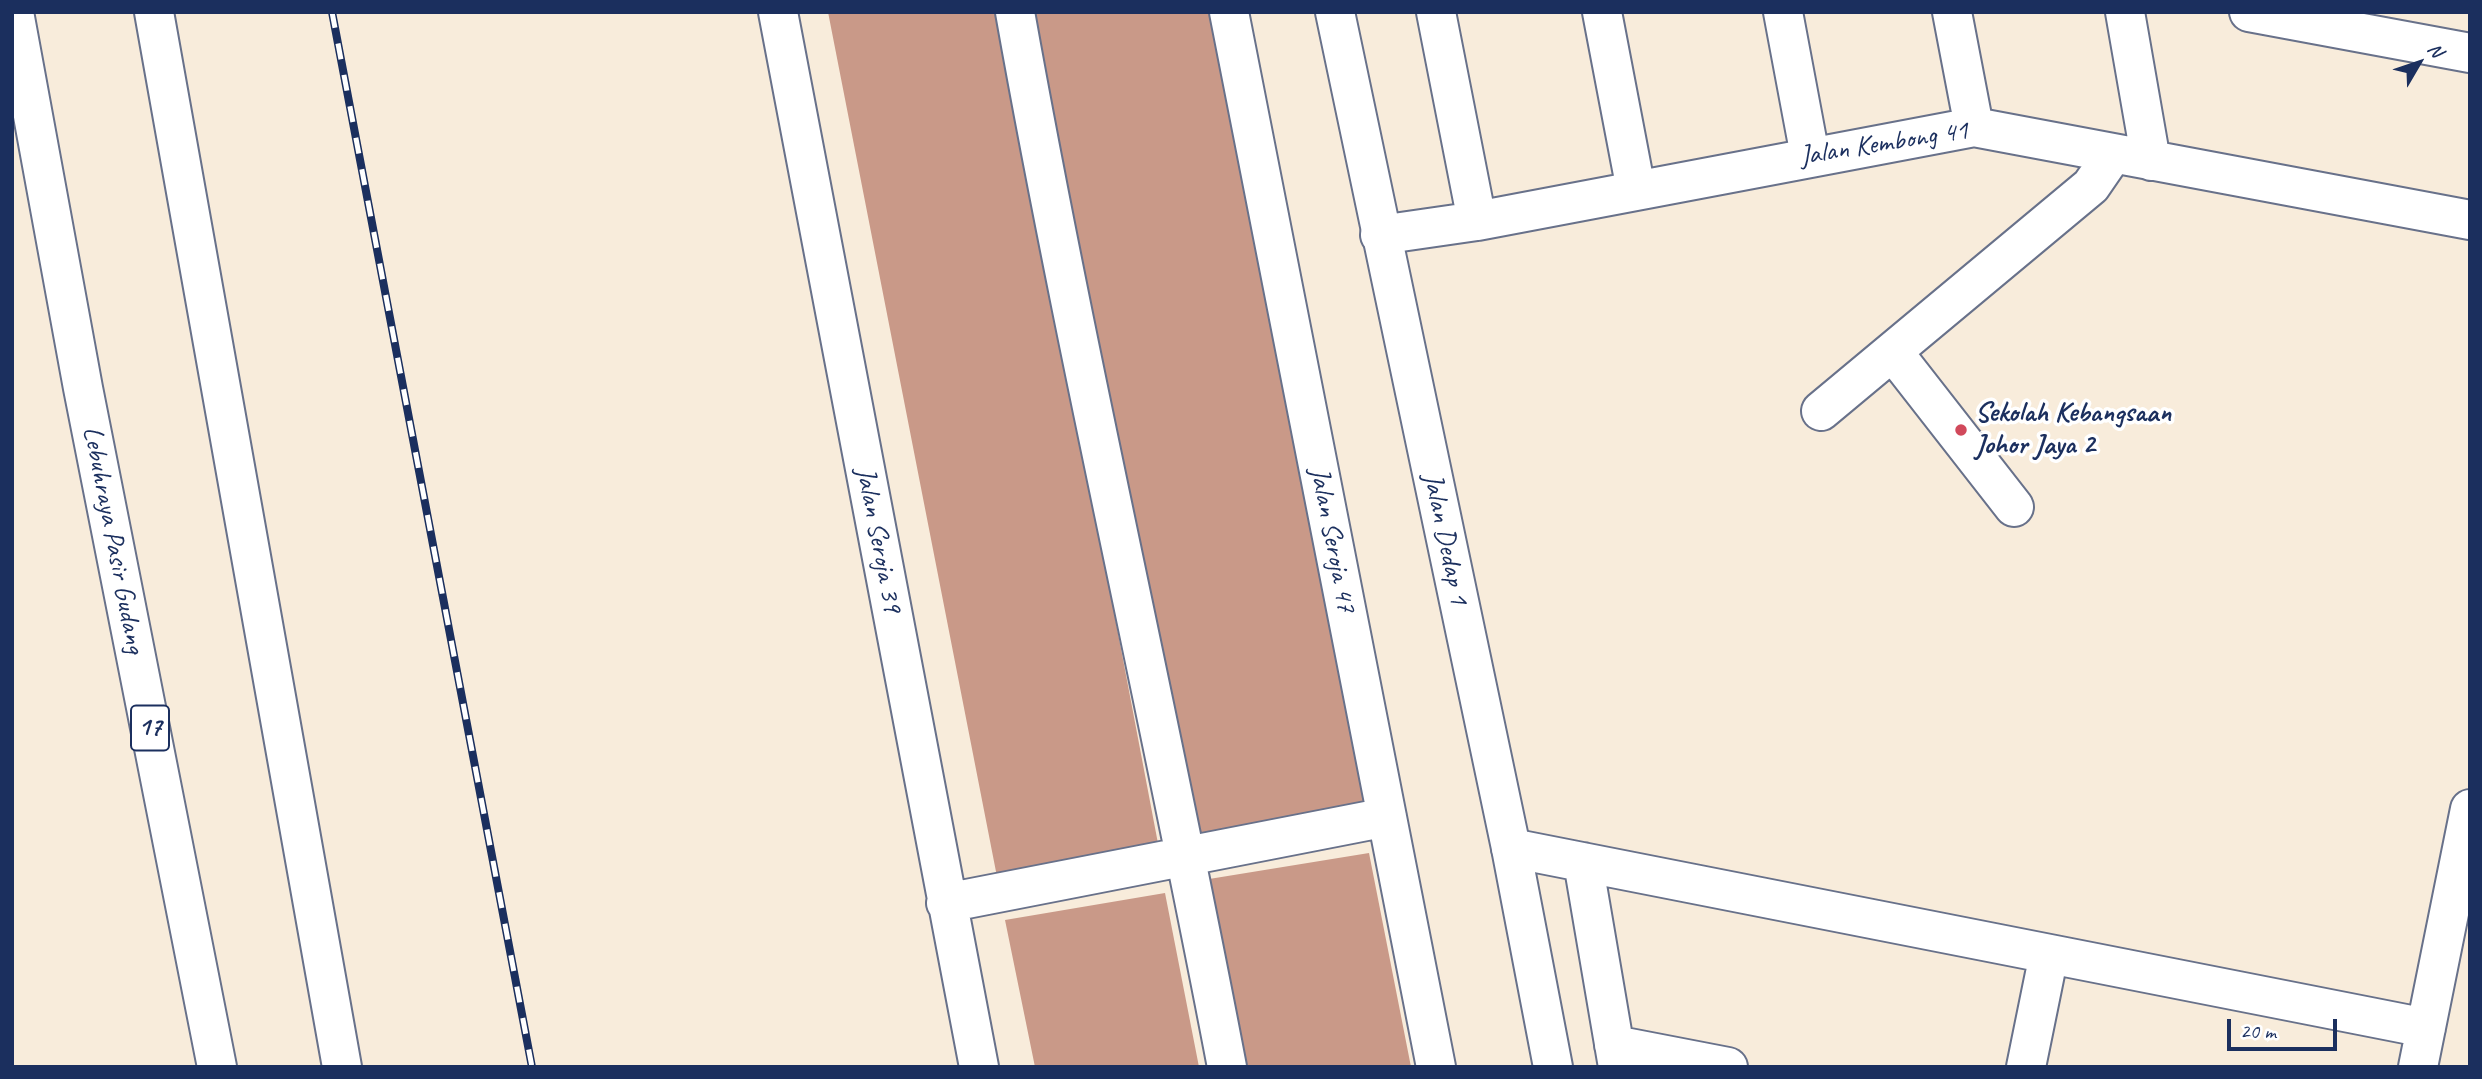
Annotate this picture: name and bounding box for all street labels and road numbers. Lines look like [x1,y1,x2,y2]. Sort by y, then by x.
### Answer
street label: Jalan Kembong 41 [1797,114,1971,174]
street label: Lebuhraya Pasir Gudang [75,424,151,656]
street label: Jalan Seroja 39 [847,465,909,615]
street label: Jalan Seroja 47 [1301,465,1363,615]
street label: Jalan Dedap 1 [1415,470,1475,608]
road number: 17 [131,706,169,750]

